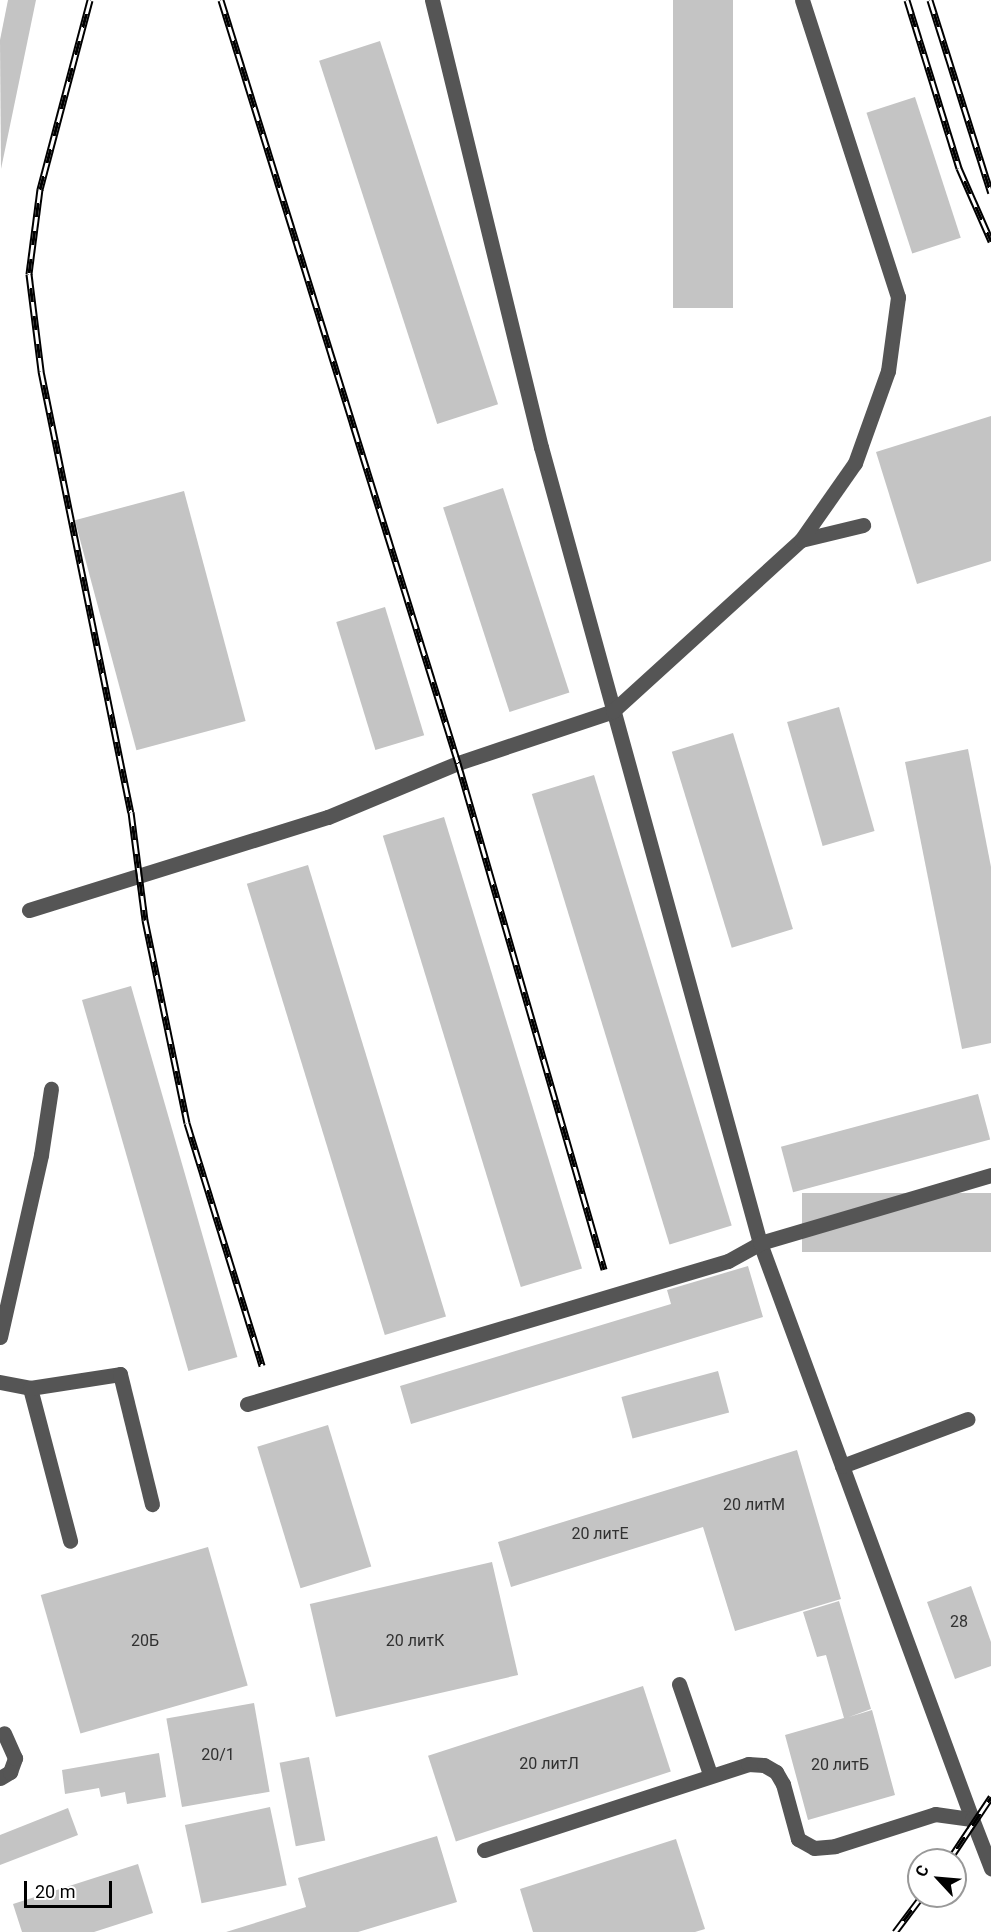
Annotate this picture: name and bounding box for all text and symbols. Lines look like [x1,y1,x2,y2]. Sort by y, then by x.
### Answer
house number: 20 литМ [723,1495,785,1515]
house number: 20 литЕ [571,1524,629,1544]
house number: 28 [950,1612,968,1632]
house number: 20Б [131,1631,159,1651]
house number: 20 литК [386,1631,444,1651]
house number: 20/1 [201,1745,235,1765]
house number: 20 литЛ [519,1754,579,1774]
house number: 20 литБ [811,1755,869,1775]
north arrow [907,1848,967,1908]
text: С [911,1862,933,1880]
scale bar [27,1869,116,1907]
text: 20 m [35,1881,75,1902]

